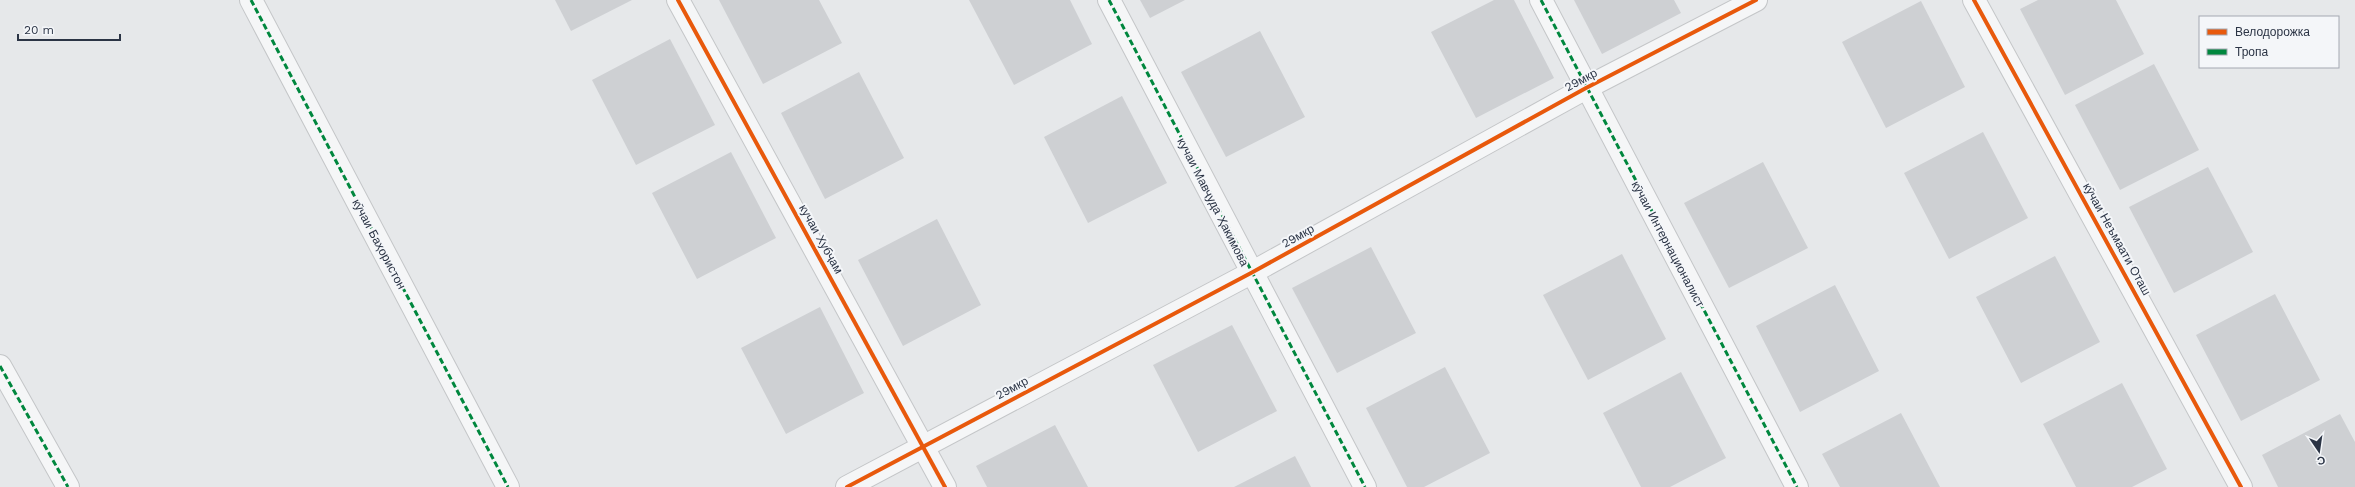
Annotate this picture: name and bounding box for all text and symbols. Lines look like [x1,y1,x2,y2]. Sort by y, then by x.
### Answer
scale bar [18,16,120,42]
legend [2199,16,2339,68]
text: 20 m [24,23,54,37]
text: Велодорожка [2235,25,2310,39]
text: Тропа [2235,45,2269,59]
street label: 29мкр [1562,66,1600,94]
street label: кучаи Мавҷуда Ҳакимова [1174,135,1252,269]
street label: кӯчаи Интернационалист [1629,178,1708,310]
street label: кӯчаи Неъмаати Оташ [2080,180,2154,298]
street label: кӯчаи Баҳористон [349,196,409,292]
street label: кучаи Хубҷам [796,202,846,276]
street label: 29мкр [1279,221,1317,251]
street label: 29мкр [993,374,1031,402]
north arrow [2299,431,2339,471]
text: С [2316,453,2326,467]

